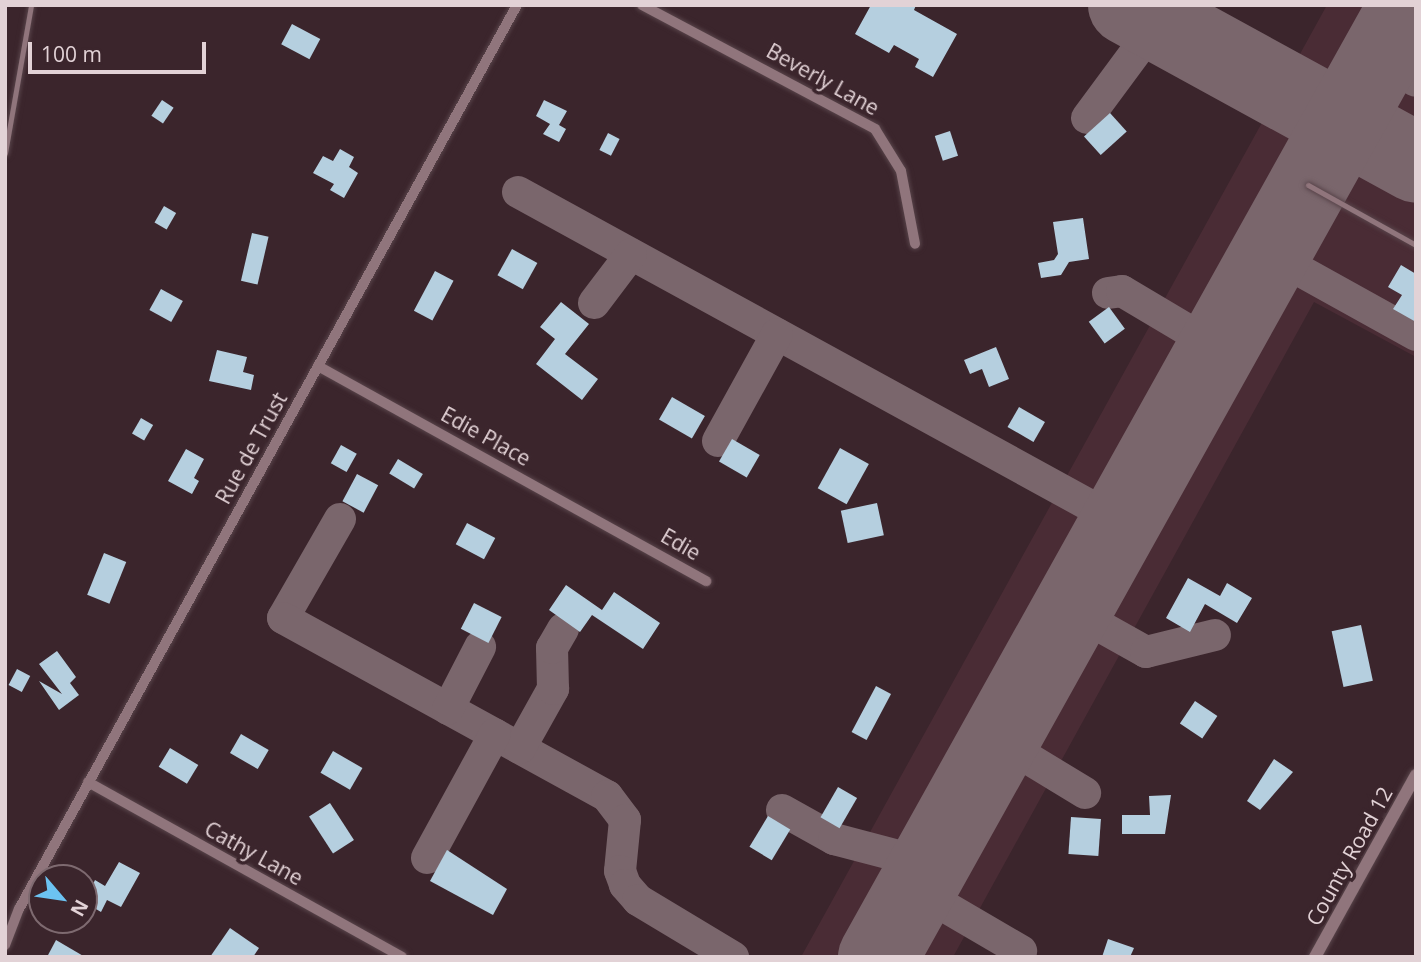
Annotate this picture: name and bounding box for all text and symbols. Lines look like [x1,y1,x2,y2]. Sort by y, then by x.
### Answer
scale bar [32,28,210,72]
street label: Beverly Lane [762,38,884,120]
text: 100 m [41,40,102,68]
street label: Rue de Trust [210,388,292,508]
street label: Edie Place [437,401,535,471]
street label: Edie [657,523,705,565]
street label: County Road 12 [1300,782,1398,930]
street label: Cathy Lane [200,816,308,890]
north arrow [28,864,98,934]
text: N [65,895,95,921]

